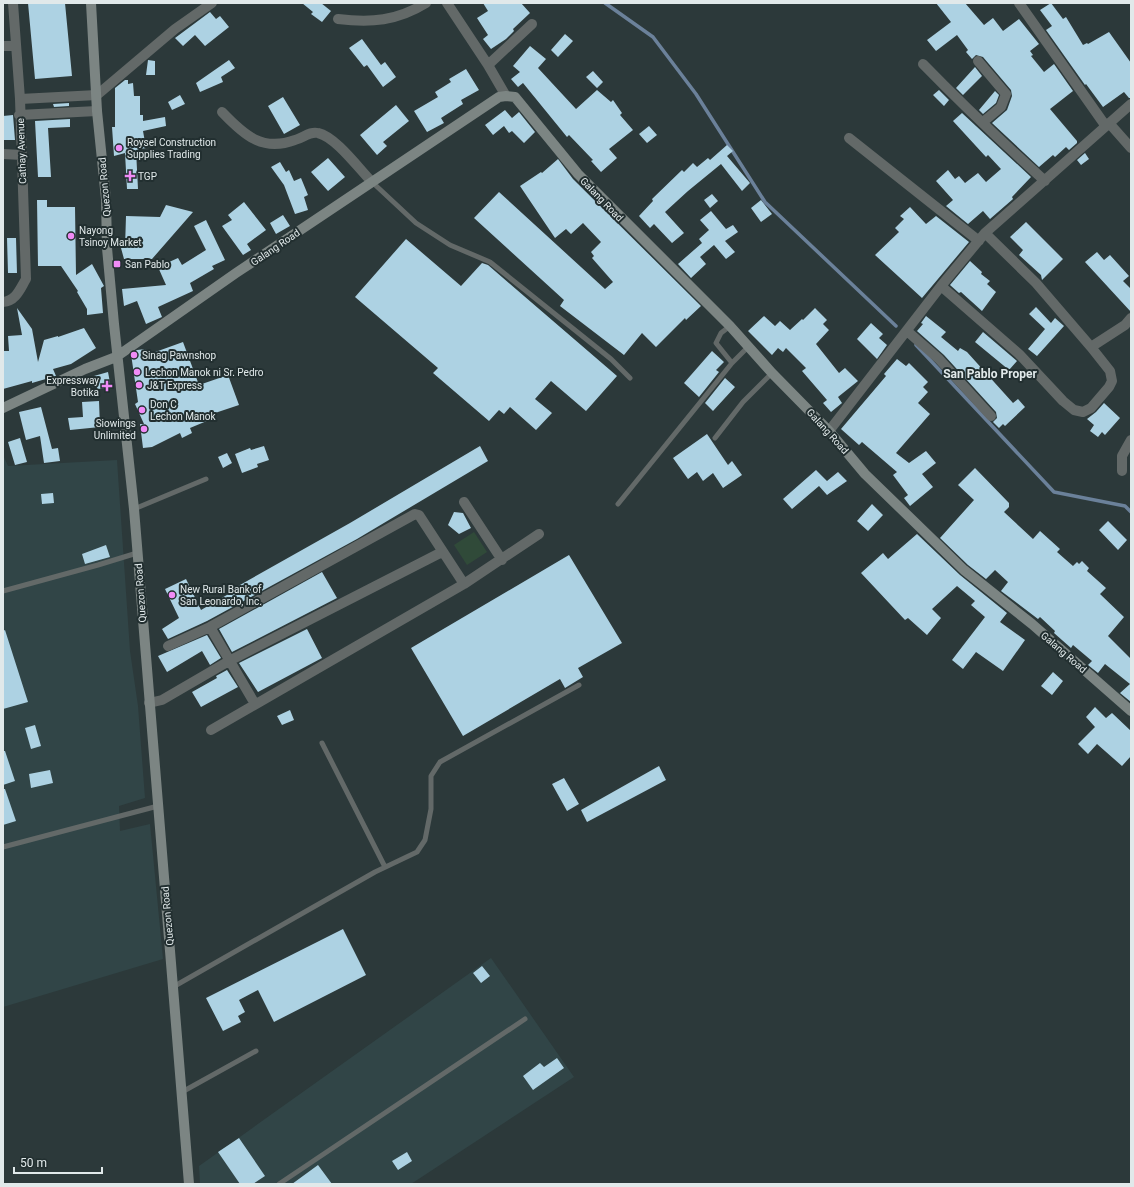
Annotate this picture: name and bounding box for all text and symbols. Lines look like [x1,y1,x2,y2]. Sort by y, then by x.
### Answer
street label: Cathay Avenue [15,118,28,184]
place label: Roysel Construction Supplies Trading [127,137,216,160]
marker: Roysel Construction Supplies Trading [114,143,124,153]
street label: Quezon Road [96,157,113,217]
marker: TGP [125,171,135,181]
place label: TGP [138,171,157,182]
street label: Galang Road [578,175,625,224]
place label: Nayong Tsinoy Market [79,225,141,248]
street label: Galang Road [249,227,302,268]
marker: Nayong Tsinoy Market [66,231,76,241]
marker: San Pablo [112,259,122,269]
place label: San Pablo [125,259,170,270]
marker: Sinag Pawnshop [129,350,139,360]
place label: Sinag Pawnshop [142,350,217,361]
marker: Lechon Manok ni Sr. Pedro [132,367,142,377]
place label: Lechon Manok ni Sr. Pedro [145,367,264,378]
district label: San Pablo Proper [943,367,1037,381]
place label: Expressway Botika [46,375,99,398]
marker: J&T Express [134,380,144,390]
place label: J&T Express [147,380,202,391]
marker: Expressway Botika [102,381,112,391]
place label: Don C Lechon Manok [150,399,217,422]
marker: Don C Lechon Manok [137,405,147,415]
street label: Galang Road [805,407,851,456]
place label: Siowings Unlimited [94,418,136,441]
marker: Siowings Unlimited [139,424,149,434]
street label: Quezon Road [133,563,148,623]
place label: New Rural Bank of San Leonardo, Inc. [180,584,262,607]
marker: New Rural Bank of San Leonardo, Inc. [167,590,177,600]
street label: Galang Road [1039,630,1089,675]
street label: Quezon Road [159,886,176,946]
scale bar [14,1149,102,1175]
text: 50 m [20,1156,47,1170]

